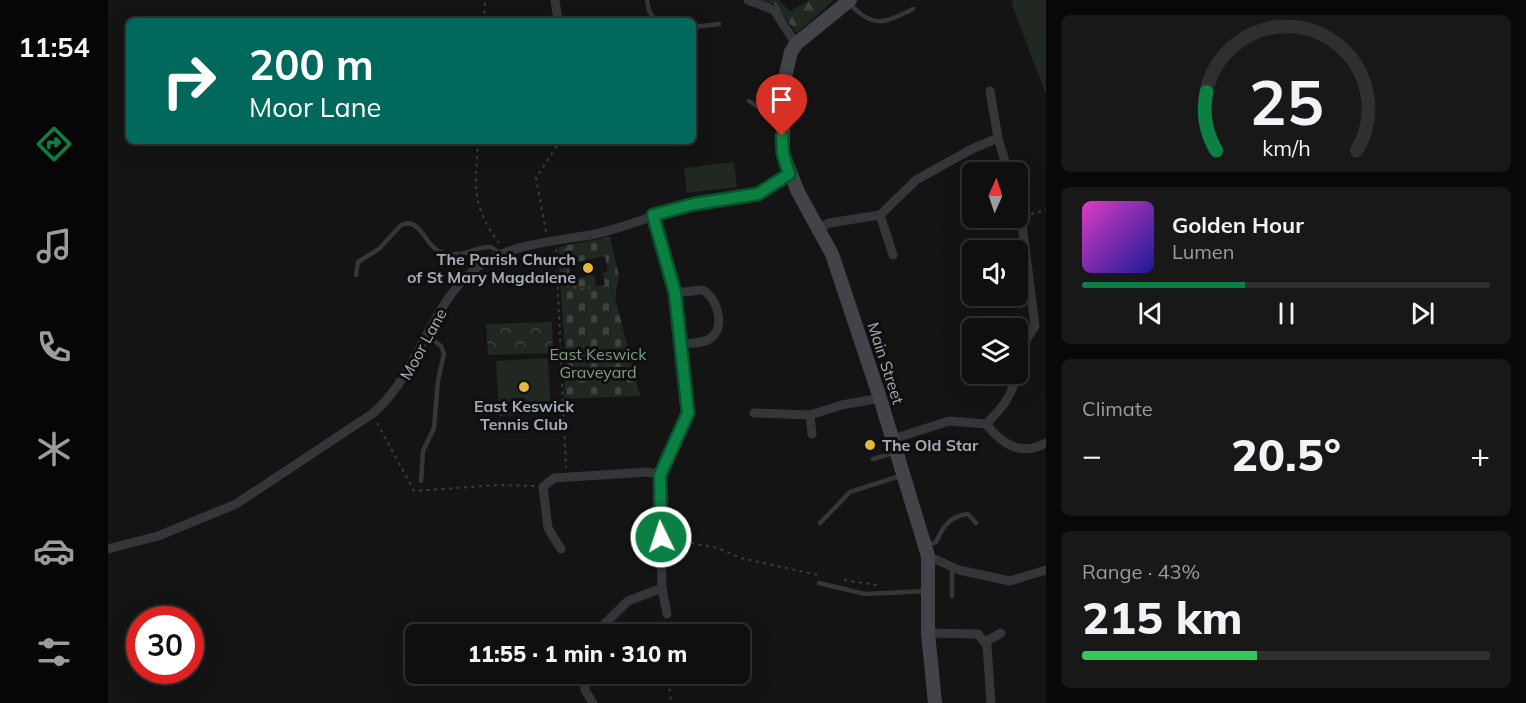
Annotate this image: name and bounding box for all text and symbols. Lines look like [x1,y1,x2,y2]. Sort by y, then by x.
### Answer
text: 11:54 [18,30,90,64]
text: 200 m [249,38,374,91]
icon: right [150,42,228,120]
text: 25 [1249,62,1323,141]
pin [756,74,807,136]
icon: arrive [765,83,798,116]
text: Moor Lane [249,90,381,124]
icon: directions [33,123,75,165]
text: km/h [1262,134,1310,161]
north arrow [962,162,1028,228]
map controls [962,162,1028,384]
text: Golden Hour [1172,211,1304,239]
icon: music [33,225,75,267]
text: Lumen [1172,239,1234,264]
button: sound [962,240,1028,306]
place label: The Parish Church of St Mary Magdalene [407,249,576,287]
marker: The Parish Church of St Mary Magdalene [581,261,595,275]
icon: previous [1134,297,1167,330]
icon: pause [1270,297,1303,330]
icon: next [1406,297,1439,330]
street label: Moor Lane [395,305,451,383]
button: layers [962,318,1028,384]
street label: Main Street [863,320,909,407]
icon: phone [33,326,75,368]
park label: East Keswick Graveyard [550,344,647,382]
marker: East Keswick Tennis Club [517,380,531,394]
place label: East Keswick Tennis Club [474,396,575,434]
text: Climate [1082,396,1153,421]
text: 20.5° [1231,426,1341,482]
icon: climate [33,428,75,470]
text: − [1082,434,1102,475]
text: + [1470,434,1490,475]
place label: The Old Star [882,435,979,455]
marker: The Old Star [863,438,877,452]
position arrow [629,505,693,569]
icon: car [33,530,75,572]
text: Range · 43% [1082,559,1200,584]
text: 215 km [1082,589,1243,645]
speed limit sign: 30 [126,606,204,684]
icon: filters [33,631,75,673]
text: 11:55 · 1 min · 310 m [468,640,687,668]

